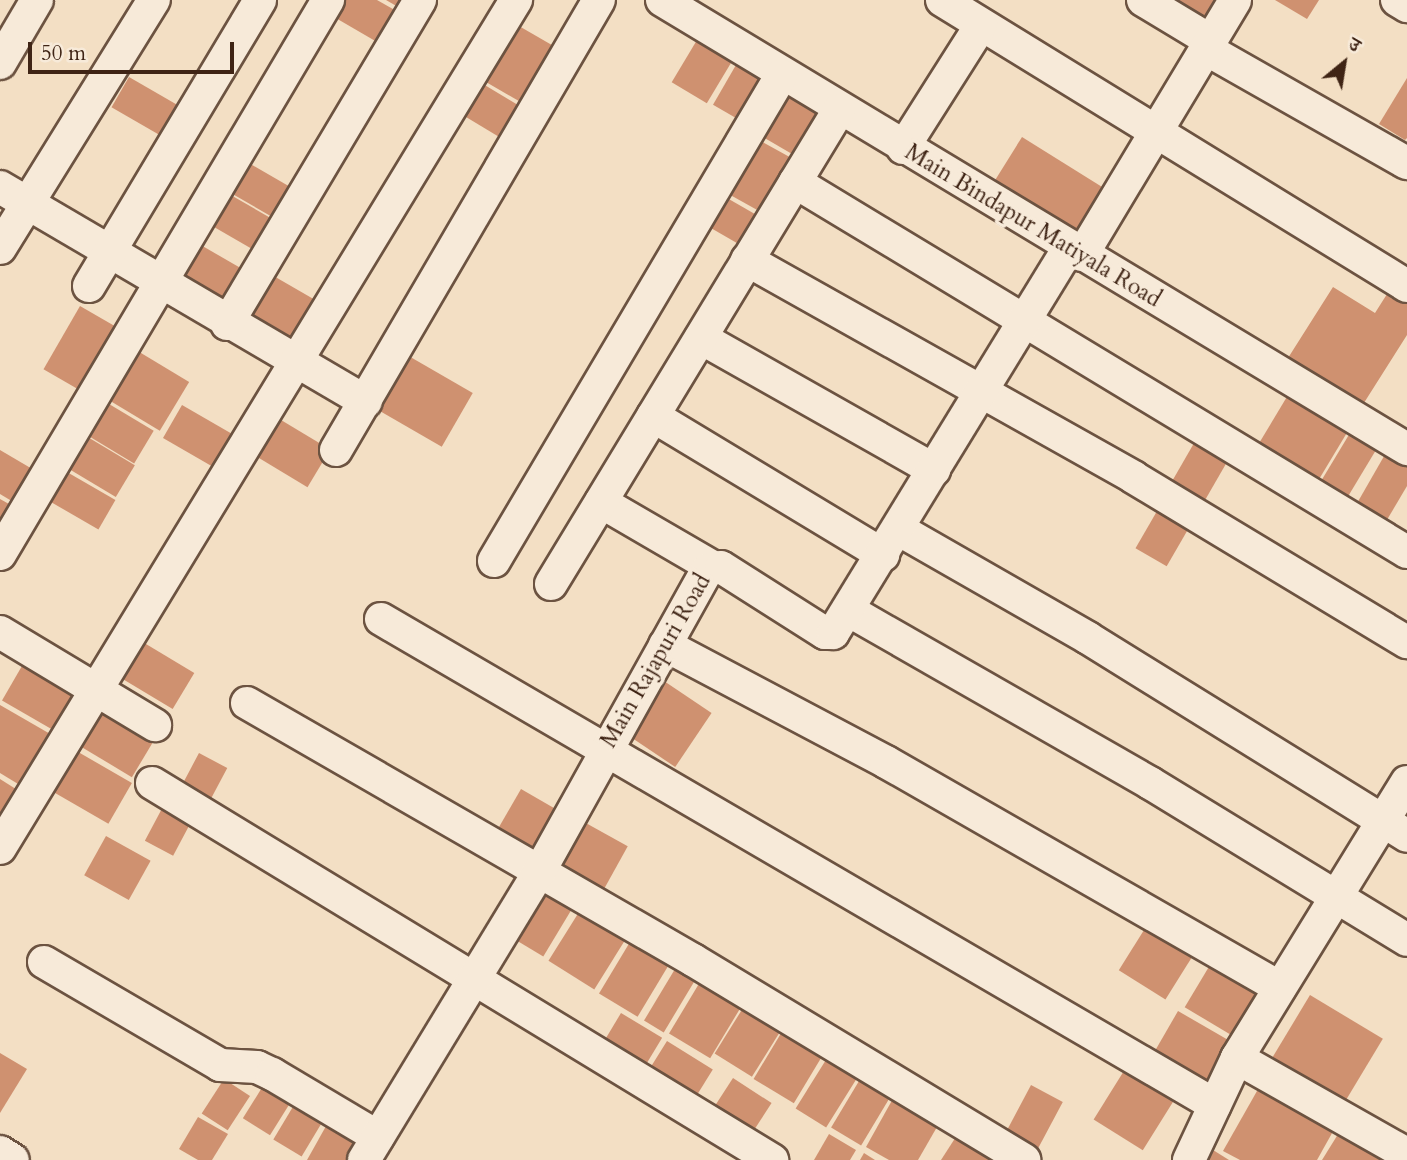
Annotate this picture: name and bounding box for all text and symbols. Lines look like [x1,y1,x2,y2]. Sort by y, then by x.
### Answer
scale bar [32,28,238,72]
north arrow [1309,28,1379,98]
text: उ [1344,31,1365,58]
text: 50 m [41,39,86,68]
street label: Main Bindapur Matiyala Road [900,138,1166,314]
street label: Main Rajapuri Road [595,569,717,753]

